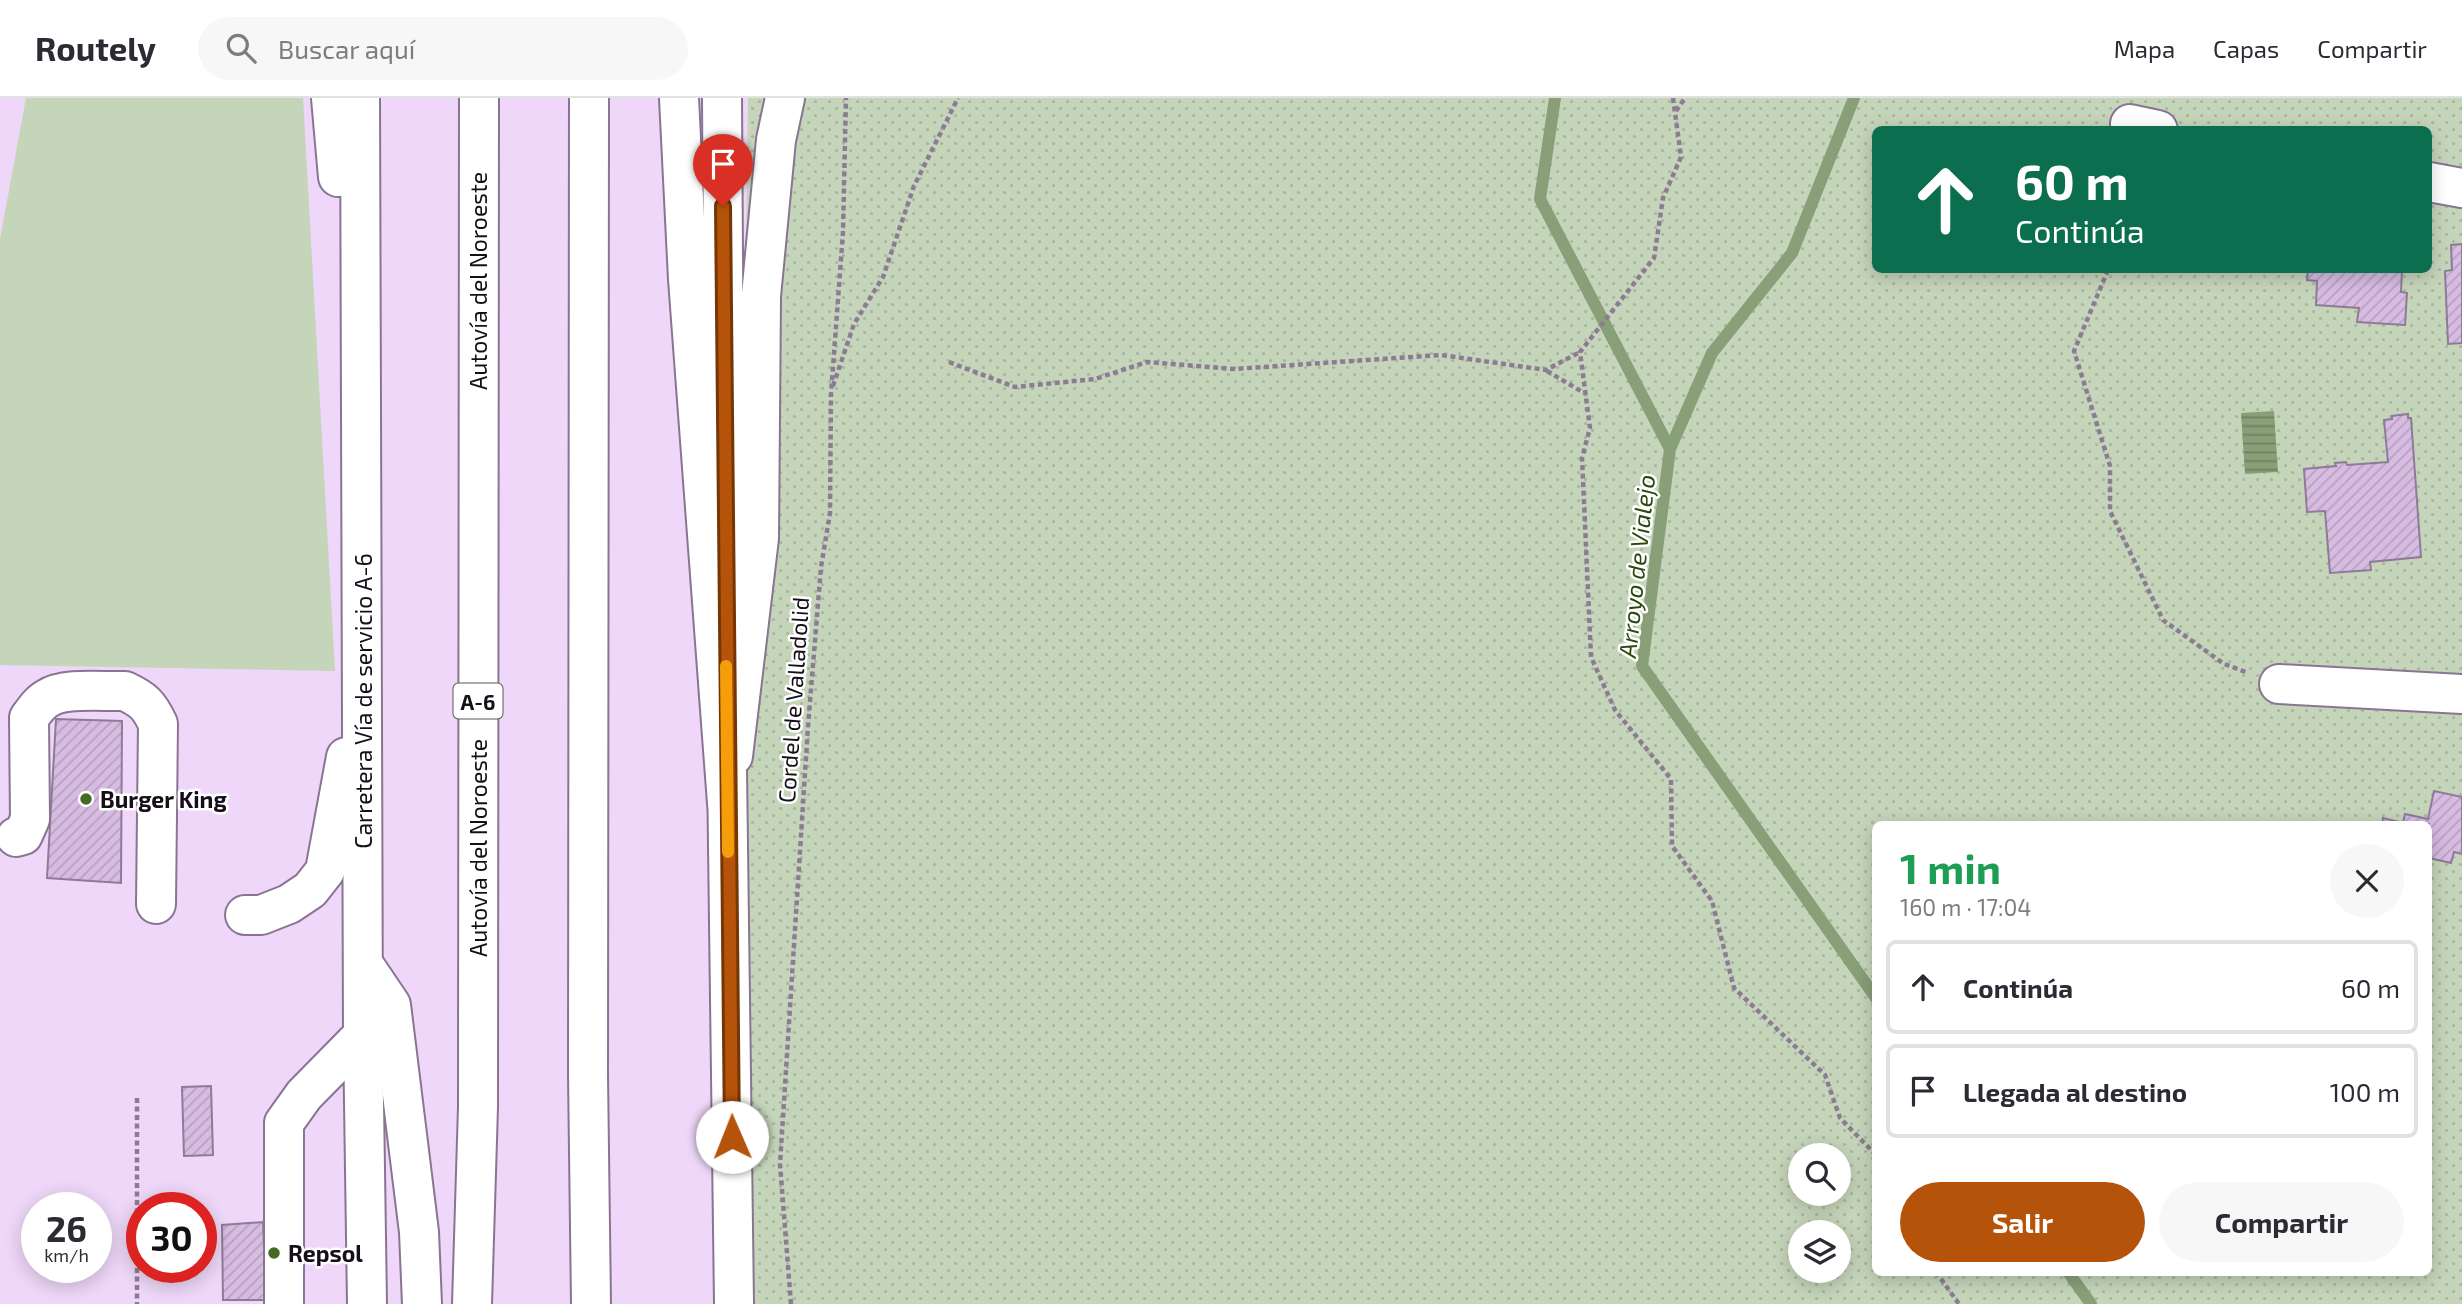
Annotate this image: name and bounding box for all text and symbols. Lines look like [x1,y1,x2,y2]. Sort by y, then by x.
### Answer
search box [198,17,688,80]
text: Routely [35,28,156,68]
icon: search [222,29,260,67]
text: Buscar aquí [278,33,415,64]
text: Mapa [2114,34,2175,63]
text: Capas [2213,34,2279,63]
text: Compartir [2317,34,2427,63]
pin [693,134,753,206]
icon: arrive [704,145,742,183]
text: 60 m [2015,151,2129,210]
icon: ahead [1900,154,1991,245]
street label: Autovía del Noroeste [464,172,492,390]
text: Continúa [2015,211,2145,249]
water label: Arroyo de Vialejo [1612,473,1660,660]
street label: Carretera Vía de servicio A-6 [349,553,377,849]
street label: Cordel de Valladolid [772,596,814,804]
road number: A-6 [454,684,503,718]
street label: Autovía del Noroeste [464,739,492,957]
place label: Burger King [100,785,227,813]
marker: Burger King [78,791,94,807]
text: 1 min [1900,842,2001,892]
button: close [2330,844,2404,918]
text: 160 m · 17:04 [1900,893,2032,921]
icon: ahead [1904,968,1942,1006]
text: Continúa [1963,972,2073,1003]
text: 60 m [2341,972,2400,1003]
icon: arrive [1904,1072,1942,1110]
text: Llegada al destino [1963,1076,2187,1107]
text: 100 m [2330,1076,2400,1107]
position arrow [695,1100,769,1174]
map controls [1788,1143,1851,1283]
button: search [1788,1143,1851,1206]
button: Salir [1900,1182,2145,1262]
button: Compartir [2159,1182,2404,1262]
speed limit sign: 30 [126,1192,217,1283]
text: 26 [46,1207,87,1249]
button: layers [1788,1220,1851,1283]
place label: Repsol [288,1239,363,1267]
text: km/h [44,1244,89,1266]
marker: Repsol [266,1245,282,1261]

